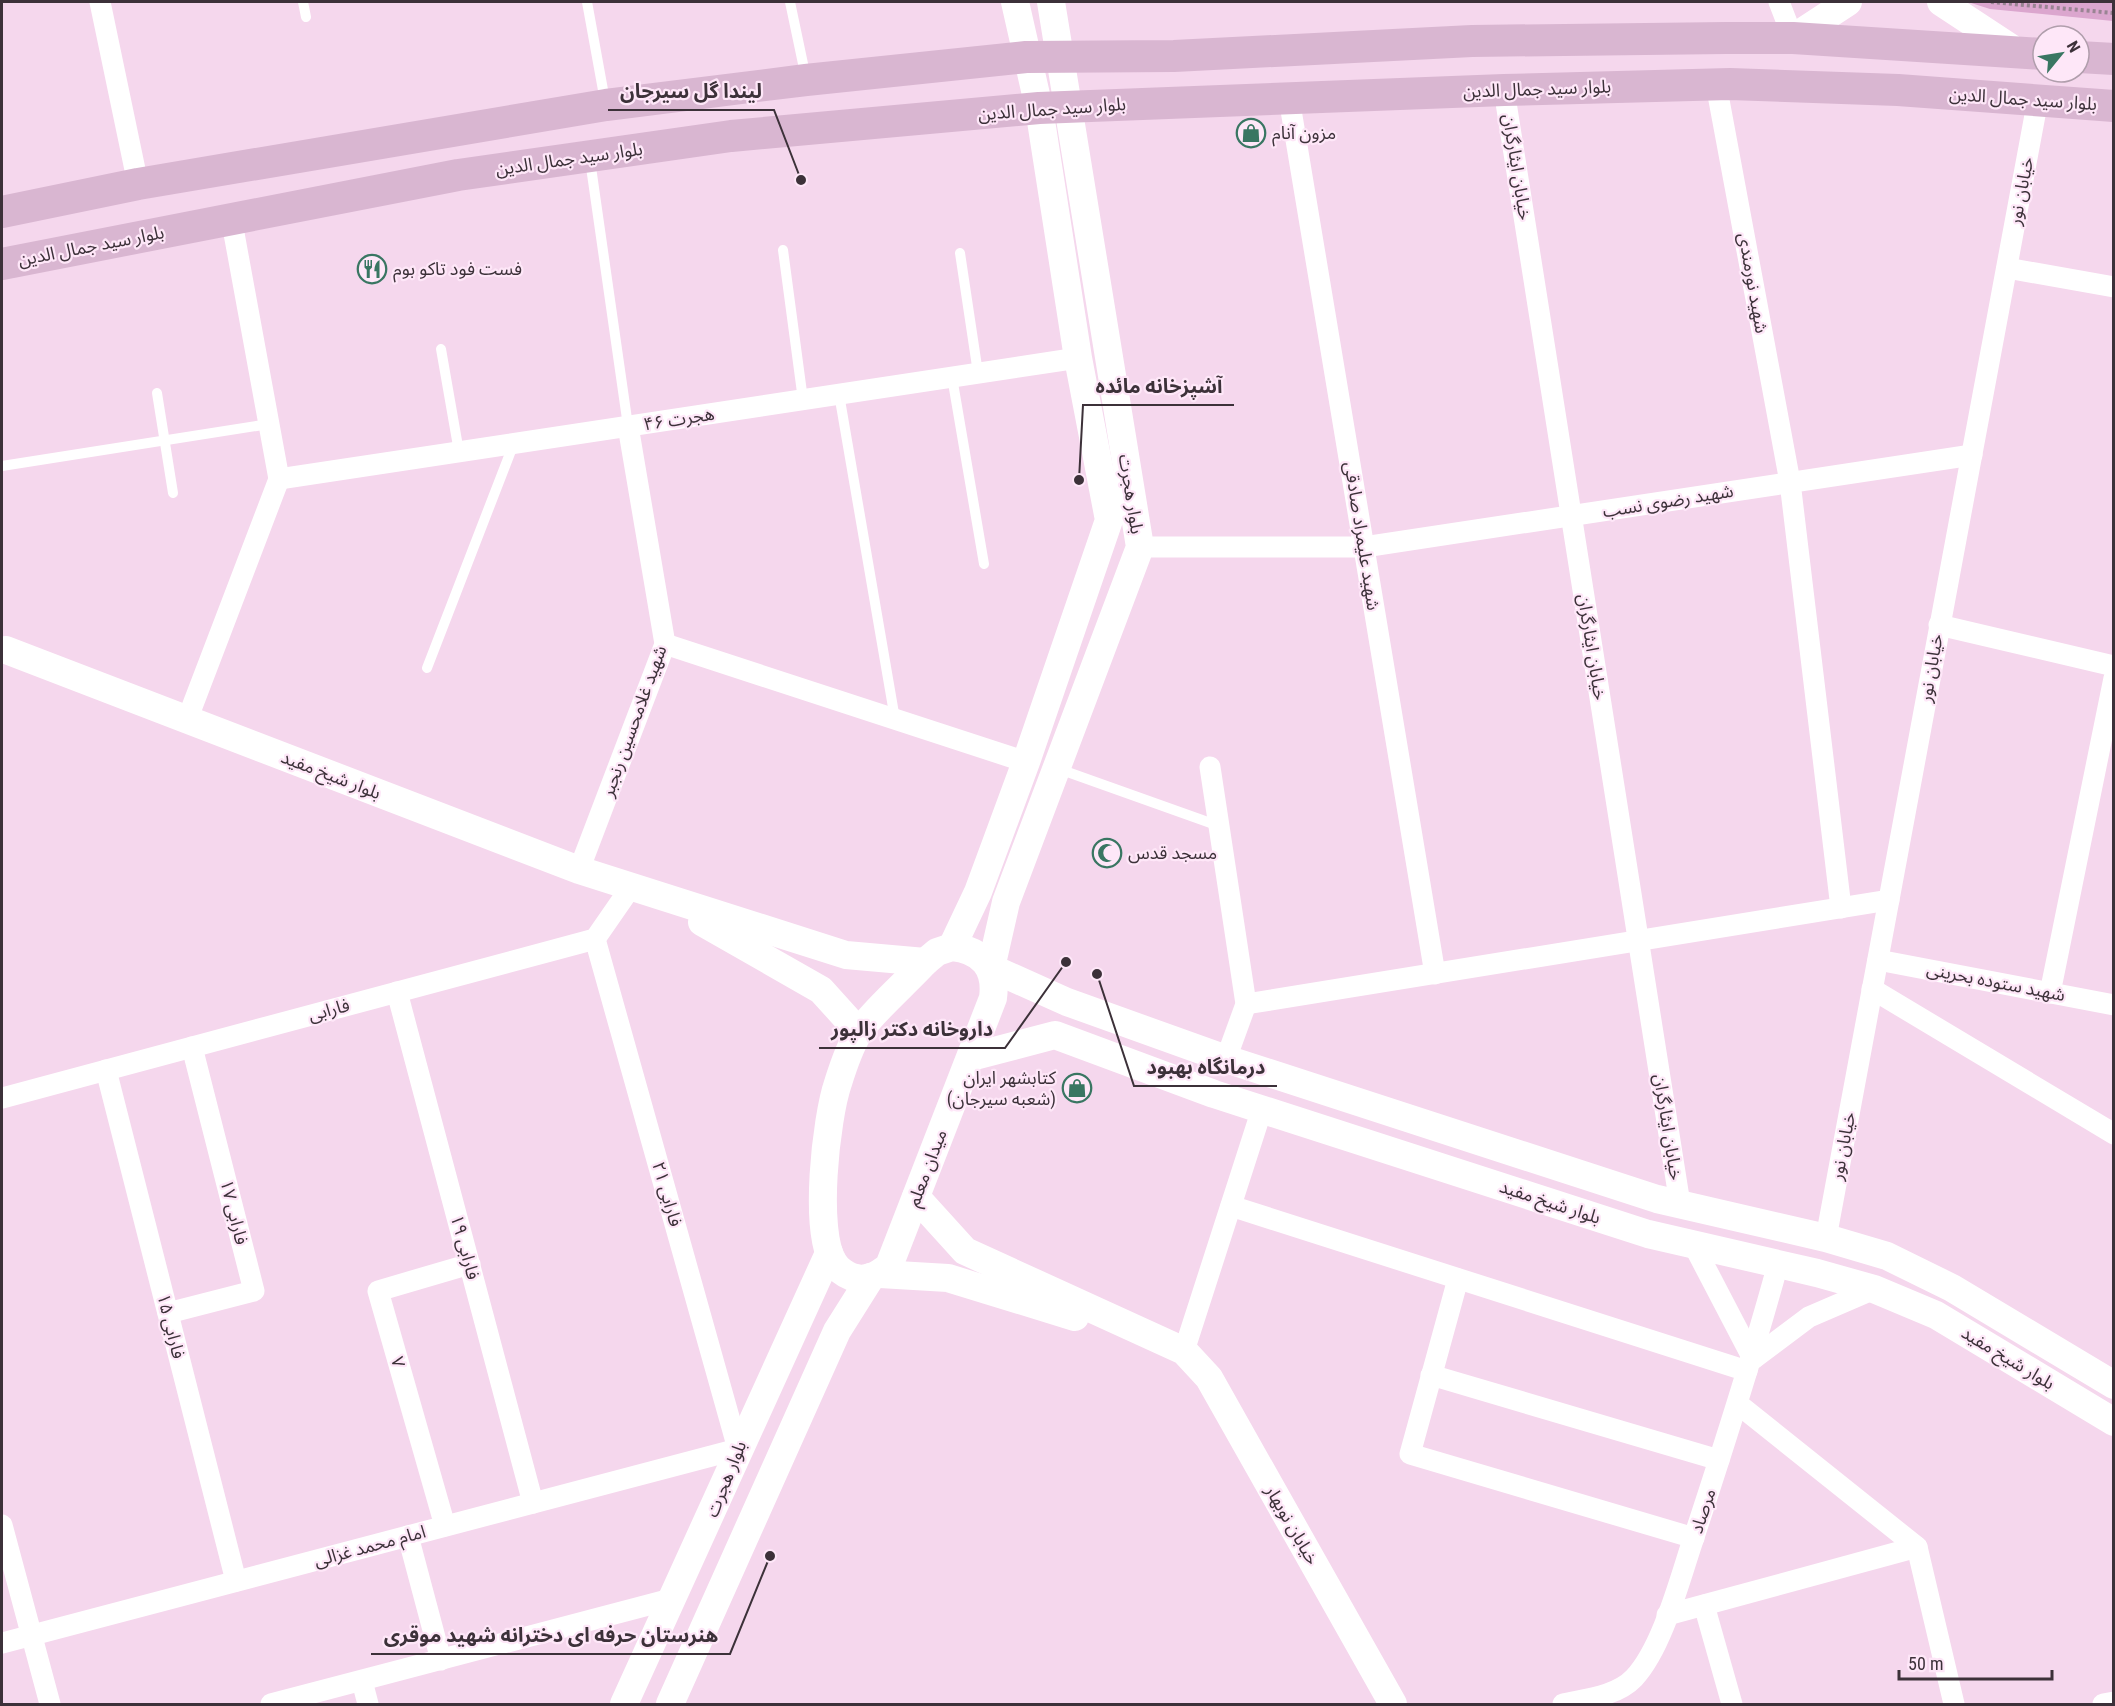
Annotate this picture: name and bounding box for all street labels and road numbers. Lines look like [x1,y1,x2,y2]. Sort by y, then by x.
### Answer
street label: بلوار سید جمال الدین [1463,75,1611,103]
street label: بلوار سید جمال الدین [1948,83,2098,115]
street label: بلوار سید جمال الدین [977,93,1127,125]
street label: خیابان ایثارگران [1498,112,1536,222]
street label: بلوار سید جمال الدین [494,138,644,180]
street label: خیابان نور [2003,155,2038,228]
street label: بلوار سید جمال الدین [16,221,166,271]
street label: شهید نورمندی [1733,231,1773,335]
street label: هجرت ۴۶ [642,403,716,435]
street label: بلوار هجرت [1114,452,1148,536]
street label: شهید علیمراد صادقی [1339,460,1385,612]
street label: شهید رضوی نسب [1601,480,1735,522]
street label: خیابان ایثارگران [1573,592,1611,702]
street label: خیابان نور [1914,632,1948,705]
street label: شهید غلامحسین رنجبر [596,642,672,801]
street label: بلوار شیخ مفید [277,746,384,806]
street label: شهید ستوده بحرینی [1925,958,2067,1006]
street label: فارابی [306,994,352,1026]
street label: خیابان ایثارگران [1649,1072,1687,1182]
street label: خیابان نور [1825,1110,1860,1183]
street label: میدان معلم [902,1126,954,1210]
street label: فارابی ۲۱ [647,1159,687,1229]
street label: بلوار شیخ مفید [1496,1175,1603,1231]
street label: فارابی ۱۷ [215,1177,253,1247]
street label: فارابی ۱۹ [446,1212,484,1282]
street label: فارابی ۱۵ [152,1291,190,1361]
street label: بلوار شیخ مفید [1956,1322,2059,1396]
street label: ۷ [387,1354,410,1370]
street label: بلوار هجرت [701,1438,751,1520]
street label: خیابان نوبهار [1260,1480,1324,1569]
street label: مرصاد [1685,1486,1721,1536]
street label: امام محمد غزالی [312,1521,429,1574]

